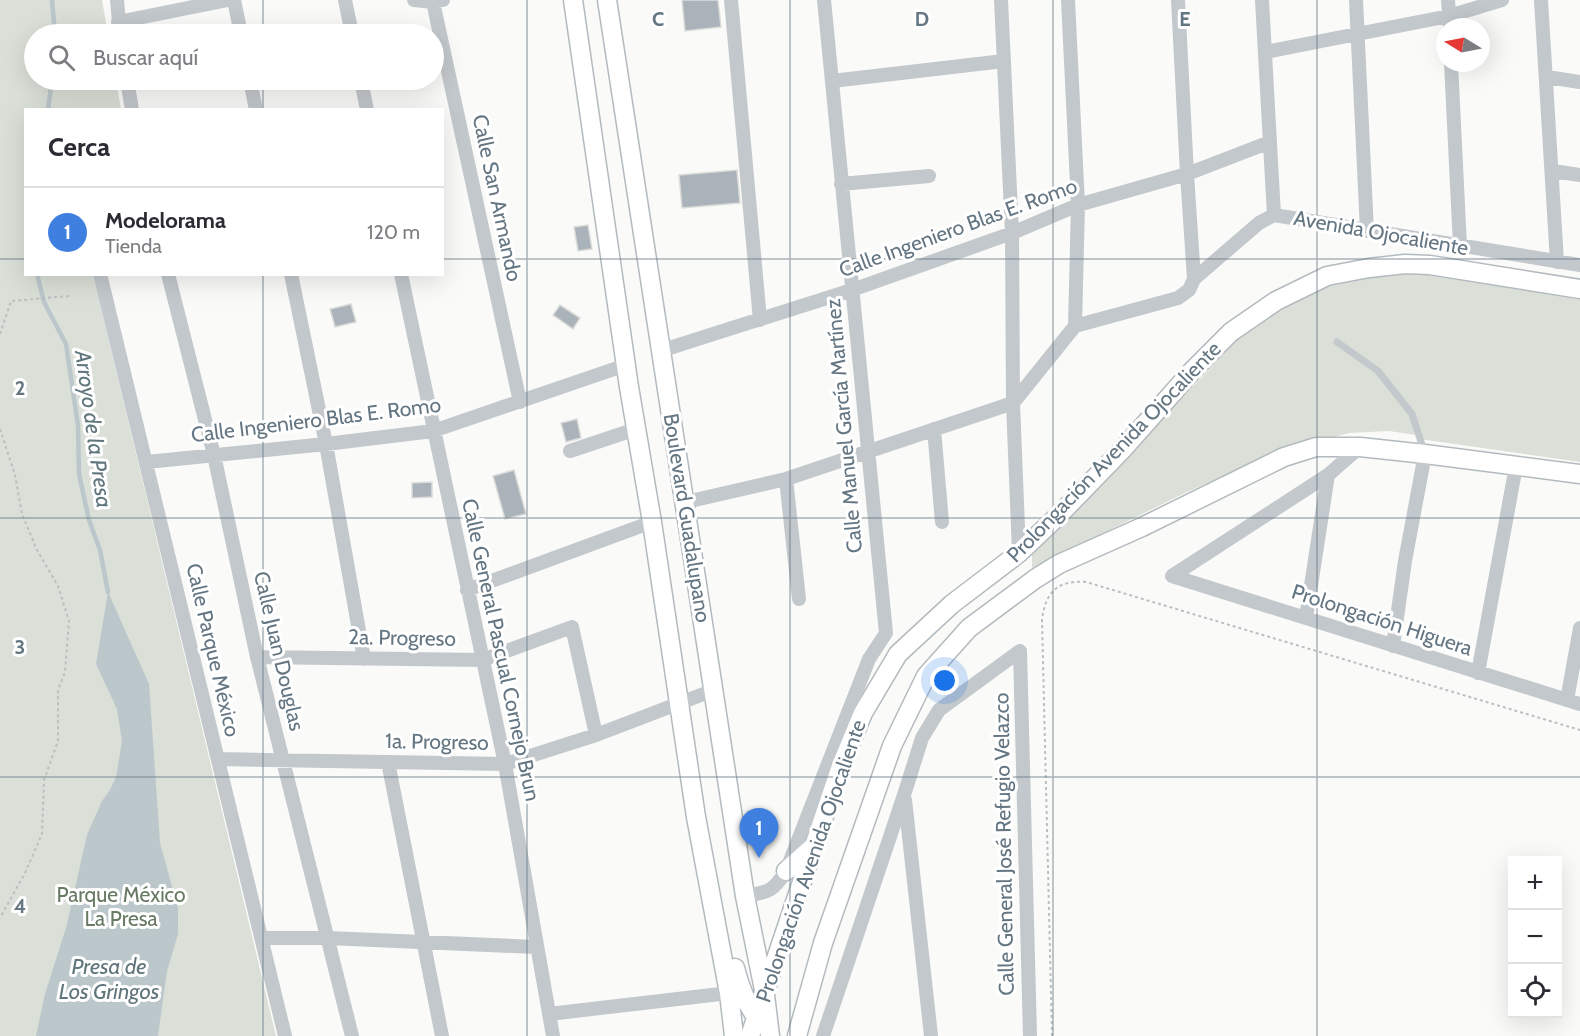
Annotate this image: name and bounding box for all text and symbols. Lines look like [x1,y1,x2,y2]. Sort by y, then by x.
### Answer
text: C [652,7,664,31]
text: D [915,7,929,31]
text: E [1179,7,1191,31]
north arrow [1436,18,1490,72]
search box [24,24,444,90]
icon: search [45,41,78,74]
text: Buscar aquí [93,44,198,71]
street label: Calle San Armando [468,112,527,284]
text: Cerca [48,131,110,163]
street label: Calle Ingeniero Blas E. Romo [835,173,1080,282]
street label: Avenida Ojocaliente [1292,205,1471,261]
text: Modelorama [105,207,226,234]
text: 1 [64,220,71,244]
text: 120 m [367,220,420,244]
text: Tienda [105,234,162,258]
street label: Calle Manuel García Martínez [820,298,867,554]
street label: Prolongación Avenida Ojocaliente [1001,336,1227,568]
water label: Arroyo de la Presa [69,347,118,510]
text: 2 [15,376,25,400]
street label: Calle Ingeniero Blas E. Romo [190,392,442,447]
street label: Boulevard Guadalupano [659,412,716,624]
street label: Calle General Pascual Cornejo Brun [456,496,546,804]
street label: Calle Parque México [181,561,246,739]
street label: Calle Juan Douglas [249,569,310,733]
street label: Prolongación Higuera [1289,579,1476,661]
street label: 2a. Progreso [348,624,456,651]
text: 3 [15,635,25,659]
your location [930,666,959,695]
street label: Calle General José Refugio Velazco [988,692,1019,996]
street label: Prolongación Avenida Ojocaliente [750,716,872,1006]
street label: 1a. Progreso [385,728,489,755]
pin: 1 [740,808,778,858]
map controls [1508,856,1562,1018]
button: + [1508,856,1562,910]
park label: Parque México La Presa [56,882,186,931]
text: 4 [14,894,26,918]
button: − [1508,910,1562,964]
water label: Presa de Los Gringos [59,953,160,1005]
button: locate [1508,964,1562,1018]

